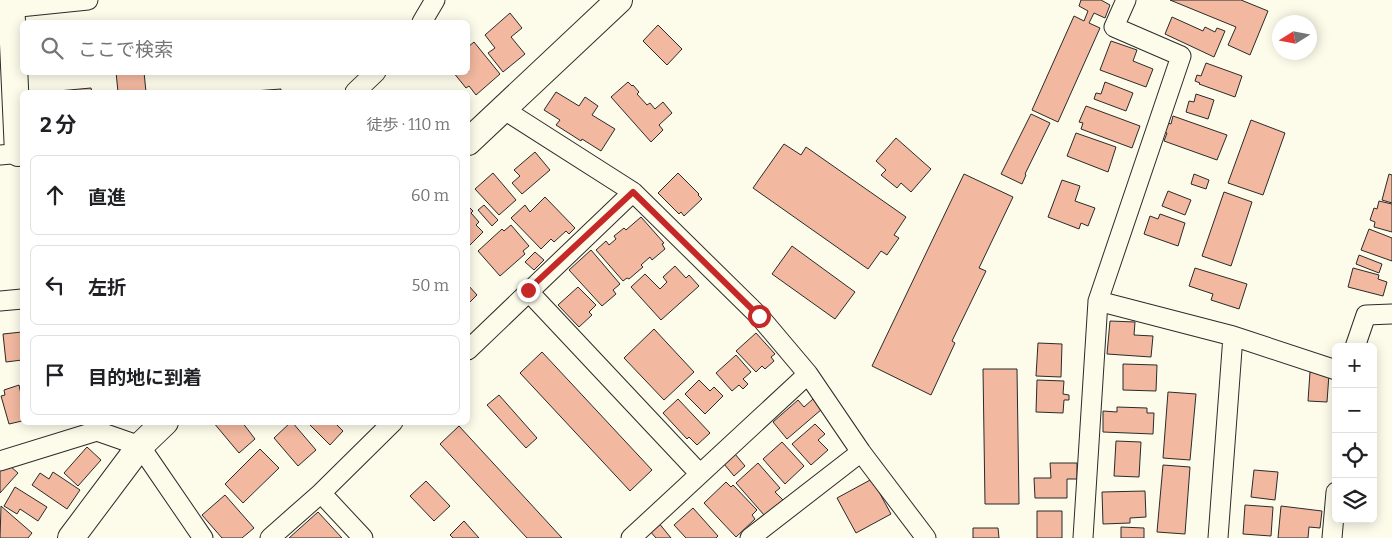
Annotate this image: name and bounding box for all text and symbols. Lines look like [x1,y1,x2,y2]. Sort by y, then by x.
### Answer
north arrow [1272,15,1317,60]
search box [20,20,470,75]
icon: search [38,34,66,62]
text: ここで検索 [78,38,173,61]
text: 2 分 [40,112,77,138]
text: 徒歩 · 110 m [367,115,450,134]
icon: ahead [41,181,69,209]
text: 直進 [88,186,126,209]
text: 60 m [411,186,449,205]
icon: left [41,271,69,299]
text: 左折 [88,276,126,299]
text: 50 m [412,276,449,295]
route end [517,279,540,302]
route start [748,305,771,328]
map controls [1332,343,1377,523]
button: + [1332,343,1377,388]
icon: arrive [41,361,69,389]
text: 目的地に到着 [88,366,202,389]
button: − [1332,388,1377,433]
button: locate [1332,433,1377,478]
button: layers [1332,478,1377,523]

